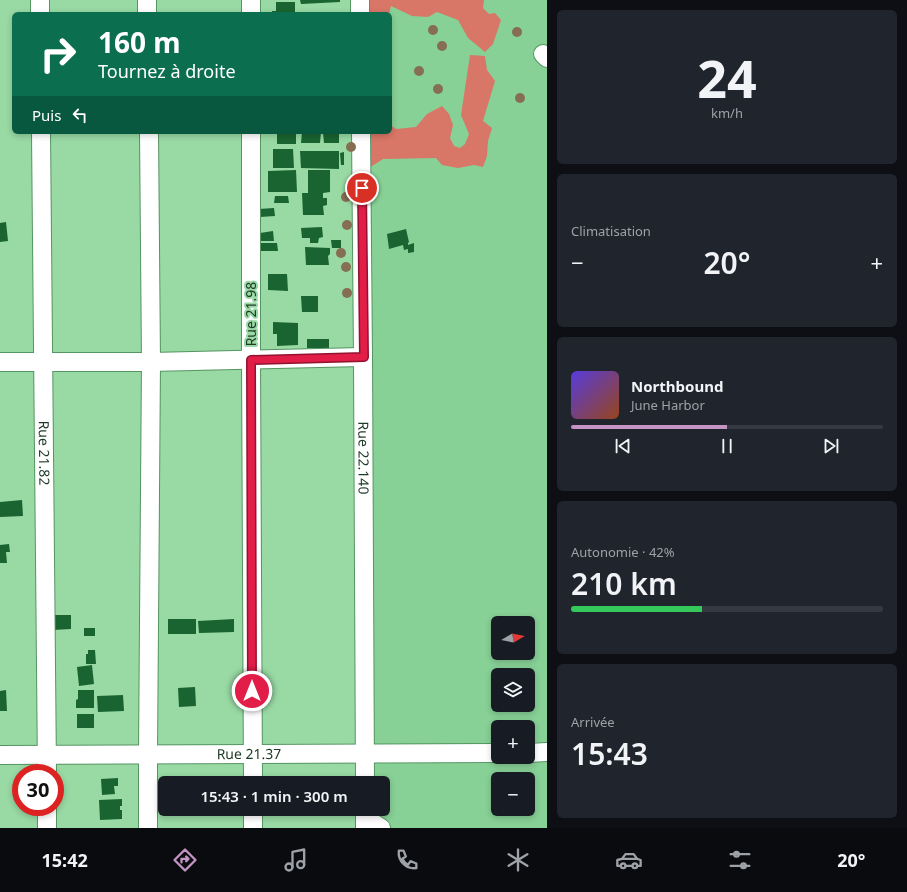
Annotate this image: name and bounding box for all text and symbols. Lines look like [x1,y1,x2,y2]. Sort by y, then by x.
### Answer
text: 160 m [98,23,181,61]
icon: right [32,28,84,80]
text: 24 [697,42,757,113]
text: Tournez à droite [98,59,236,83]
icon: left [69,104,91,126]
text: km/h [711,104,743,122]
text: Puis [32,105,61,125]
pin [345,171,379,205]
icon: arrive [351,177,373,199]
text: Climatisation [571,222,651,240]
text: 20° [703,242,751,283]
text: − [571,247,584,277]
text: + [870,247,883,277]
street label: Rue 21.98 [241,282,260,346]
text: Northbound [631,376,723,396]
text: June Harbor [631,396,705,414]
street label: Rue 21.82 [35,421,54,485]
street label: Rue 22.140 [354,422,374,494]
icon: previous [612,435,634,457]
icon: pause [716,435,738,457]
icon: next [820,435,842,457]
text: Autonomie · 42% [571,543,675,561]
text: 210 km [571,563,677,604]
north arrow [491,616,535,660]
map controls [491,616,535,816]
button: layers [491,668,535,712]
position arrow [231,670,273,712]
text: Arrivée [571,713,615,731]
button: + [491,720,535,764]
text: 15:43 [571,733,648,774]
street label: Rue 21.37 [217,744,281,763]
speed limit sign: 30 [12,764,64,816]
button: − [491,772,535,816]
text: 15:43 · 1 min · 300 m [200,786,348,806]
icon: directions [171,846,199,874]
icon: music [282,846,310,874]
icon: phone [393,846,421,874]
icon: climate [504,846,532,874]
icon: car [615,846,643,874]
icon: filters [726,846,754,874]
text: 15:42 [42,848,88,872]
text: 20° [837,848,865,872]

